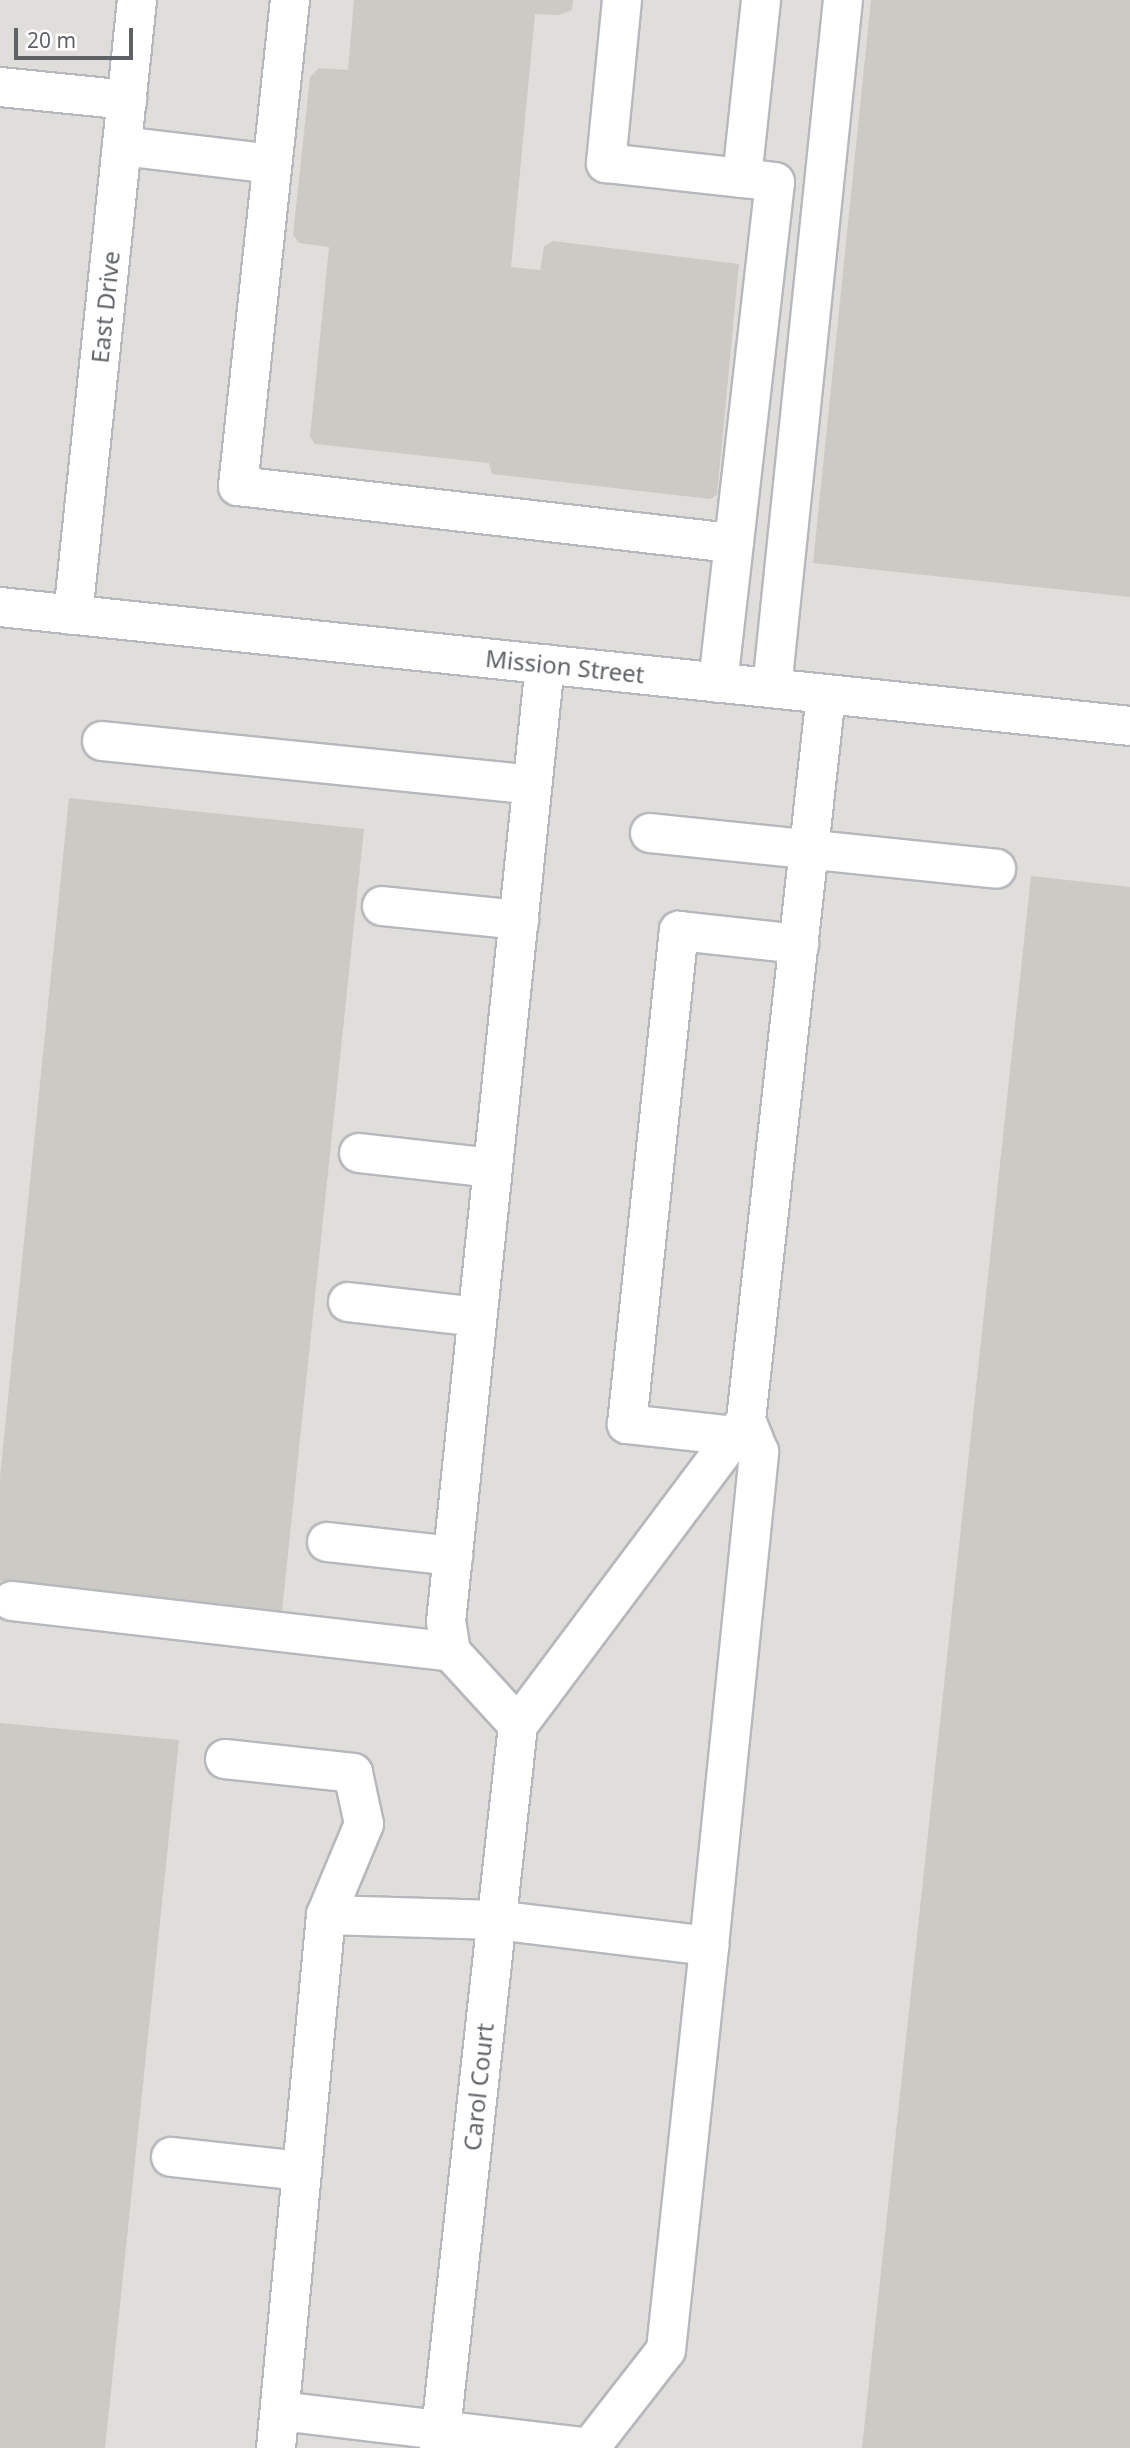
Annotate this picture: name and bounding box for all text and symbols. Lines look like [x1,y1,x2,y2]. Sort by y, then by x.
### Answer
scale bar [18,14,136,58]
text: 20 m [27,26,76,54]
street label: East Drive [85,250,125,364]
street label: Mission Street [484,643,646,689]
street label: Carol Court [457,2022,499,2152]

